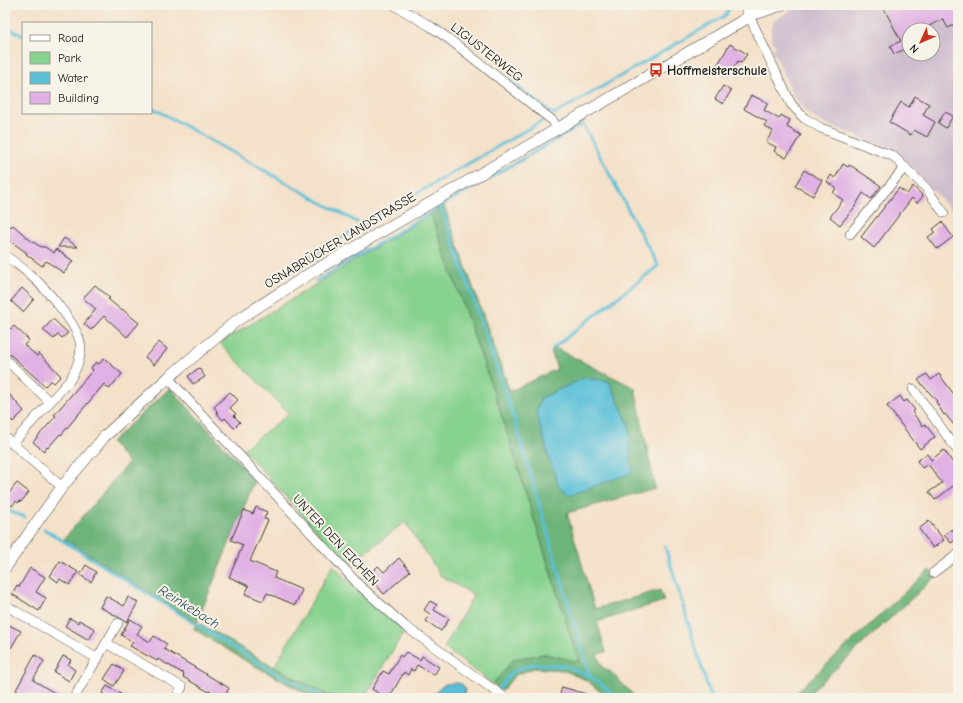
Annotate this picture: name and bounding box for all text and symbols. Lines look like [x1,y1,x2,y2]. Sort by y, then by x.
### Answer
street label: LIGUSTERWEG [448,19,526,85]
legend [22,22,152,114]
north arrow [901,22,941,62]
text: Road [58,31,84,45]
text: N [907,42,921,56]
text: Park [58,51,81,65]
bus stop icon: Hoffmeisterschule [648,62,664,78]
place label: Hoffmeisterschule [667,63,768,78]
text: Water [58,71,88,85]
text: Building [58,91,99,105]
street label: OSNABRÜCKER LANDSTRASSE [261,188,419,291]
street label: UNTER DEN EICHEN [290,491,382,589]
water label: Reinkebach [155,581,223,633]

